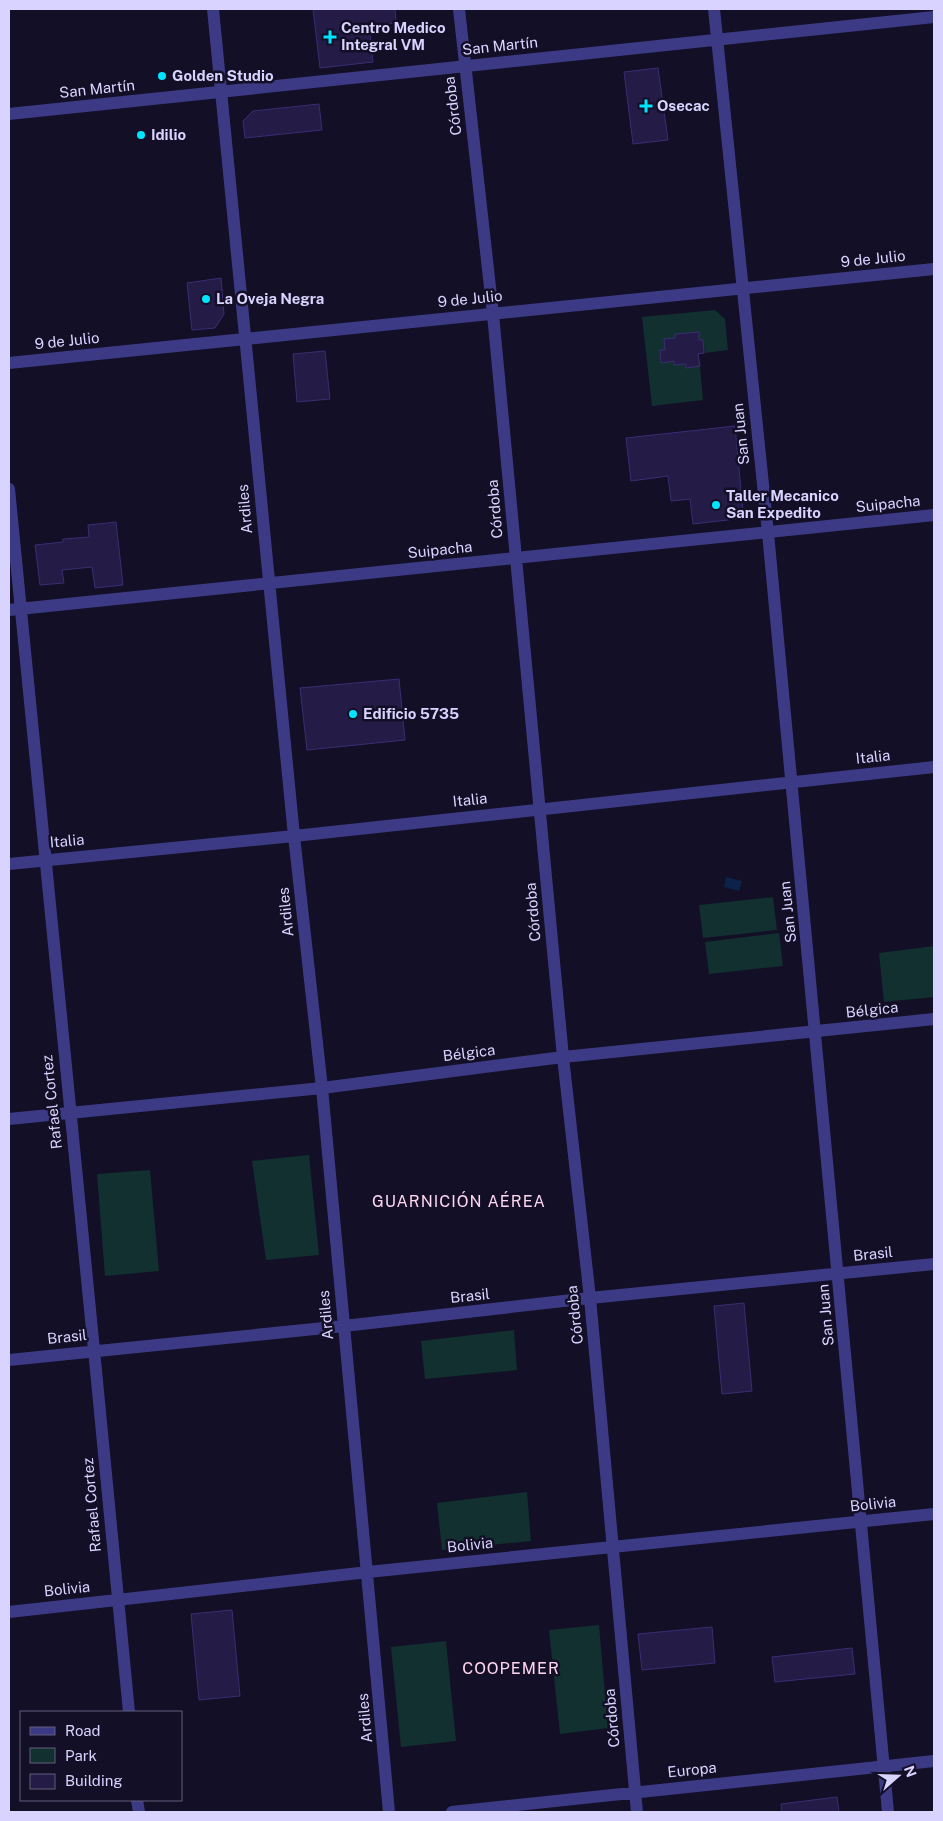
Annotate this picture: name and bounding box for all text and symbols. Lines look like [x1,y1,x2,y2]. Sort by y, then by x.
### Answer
place label: Centro Medico Integral VM [341,19,446,53]
marker: Centro Medico Integral VM [323,30,337,44]
street label: San Martín [461,33,539,58]
place label: Golden Studio [172,67,274,84]
marker: Golden Studio [156,70,168,82]
street label: San Martín [58,76,136,101]
street label: Córdoba [440,76,465,136]
place label: Osecac [657,97,710,114]
marker: Osecac [639,99,653,113]
place label: Idilio [151,126,186,143]
marker: Idilio [135,129,147,141]
street label: 9 de Julio [840,247,906,270]
street label: 9 de Julio [437,287,503,310]
place label: La Oveja Negra [216,290,324,307]
marker: La Oveja Negra [200,293,212,305]
street label: 9 de Julio [34,329,100,352]
street label: San Juan [729,402,752,466]
street label: Córdoba [483,479,506,539]
street label: Ardiles [234,484,255,534]
place label: Taller Mecanico San Expedito [726,487,839,521]
street label: Suipacha [855,492,921,515]
marker: Taller Mecanico San Expedito [710,499,722,511]
street label: Suipacha [407,538,473,561]
place label: Edificio 5735 [363,705,459,722]
marker: Edificio 5735 [347,708,359,720]
street label: Italia [855,746,891,767]
street label: Italia [452,789,488,810]
street label: Italia [49,831,85,850]
street label: San Juan [776,880,799,944]
street label: Córdoba [521,882,544,942]
street label: Ardiles [274,887,297,938]
street label: Bélgica [845,998,899,1021]
street label: Bélgica [442,1041,496,1064]
street label: Rafael Cortez [38,1054,65,1150]
district label: GUARNICIÓN AÉREA [372,1191,546,1211]
street label: Brasil [852,1243,894,1264]
street label: San Juan [814,1283,837,1347]
street label: Brasil [449,1285,491,1306]
street label: Córdoba [563,1285,586,1345]
street label: Ardiles [315,1290,336,1340]
street label: Brasil [46,1326,88,1347]
street label: Rafael Cortez [79,1457,104,1553]
street label: Bolivia [849,1493,897,1514]
street label: Bolivia [446,1534,494,1555]
street label: Bolivia [43,1578,91,1599]
district label: COOPEMER [462,1659,560,1678]
street label: Córdoba [600,1688,623,1748]
street label: Ardiles [354,1693,375,1743]
legend [20,1711,182,1801]
text: Road [65,1722,101,1739]
text: Park [65,1747,97,1764]
north arrow [873,1751,923,1801]
street label: Europa [667,1758,717,1781]
text: N [901,1764,920,1779]
text: Building [65,1772,123,1789]

